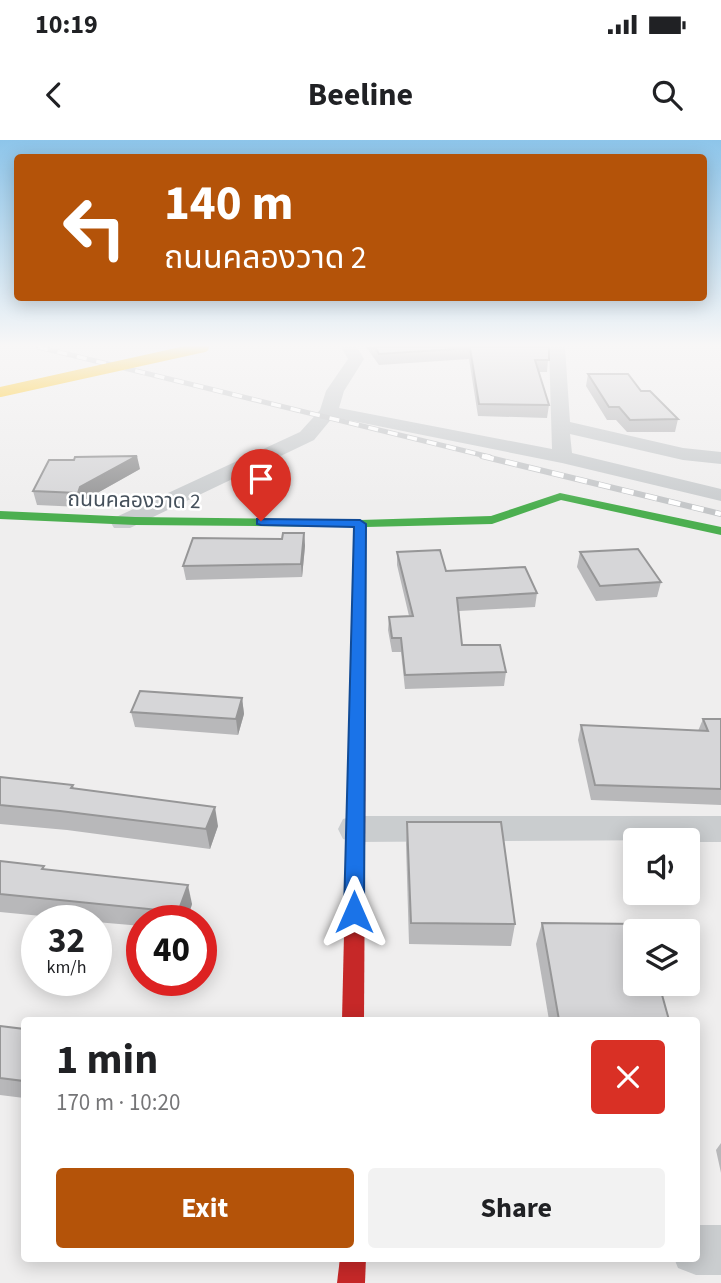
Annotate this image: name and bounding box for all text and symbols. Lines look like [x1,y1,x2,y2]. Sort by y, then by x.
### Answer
text: 10:19 [35,6,98,43]
text: Beeline [308,72,413,118]
icon: back [35,76,73,114]
icon: search [648,76,686,114]
text: 140 m [164,169,293,239]
icon: left [49,182,140,273]
text: ถนนคลองวาด 2 [164,235,367,281]
pin [231,449,291,521]
icon: arrive [242,460,280,498]
street label: ถนนคลองวาด 2 [67,484,201,516]
map controls [623,828,700,996]
button: sound [623,828,700,905]
position arrow [317,875,391,949]
speed limit sign: 40 [126,905,217,996]
text: 32 [48,916,85,966]
button: layers [623,919,700,996]
text: km/h [47,955,86,980]
text: 1 min [56,1030,158,1090]
button: close [591,1040,665,1114]
text: 170 m · 10:20 [56,1086,180,1119]
button: Exit [56,1168,354,1248]
button: Share [368,1168,665,1248]

